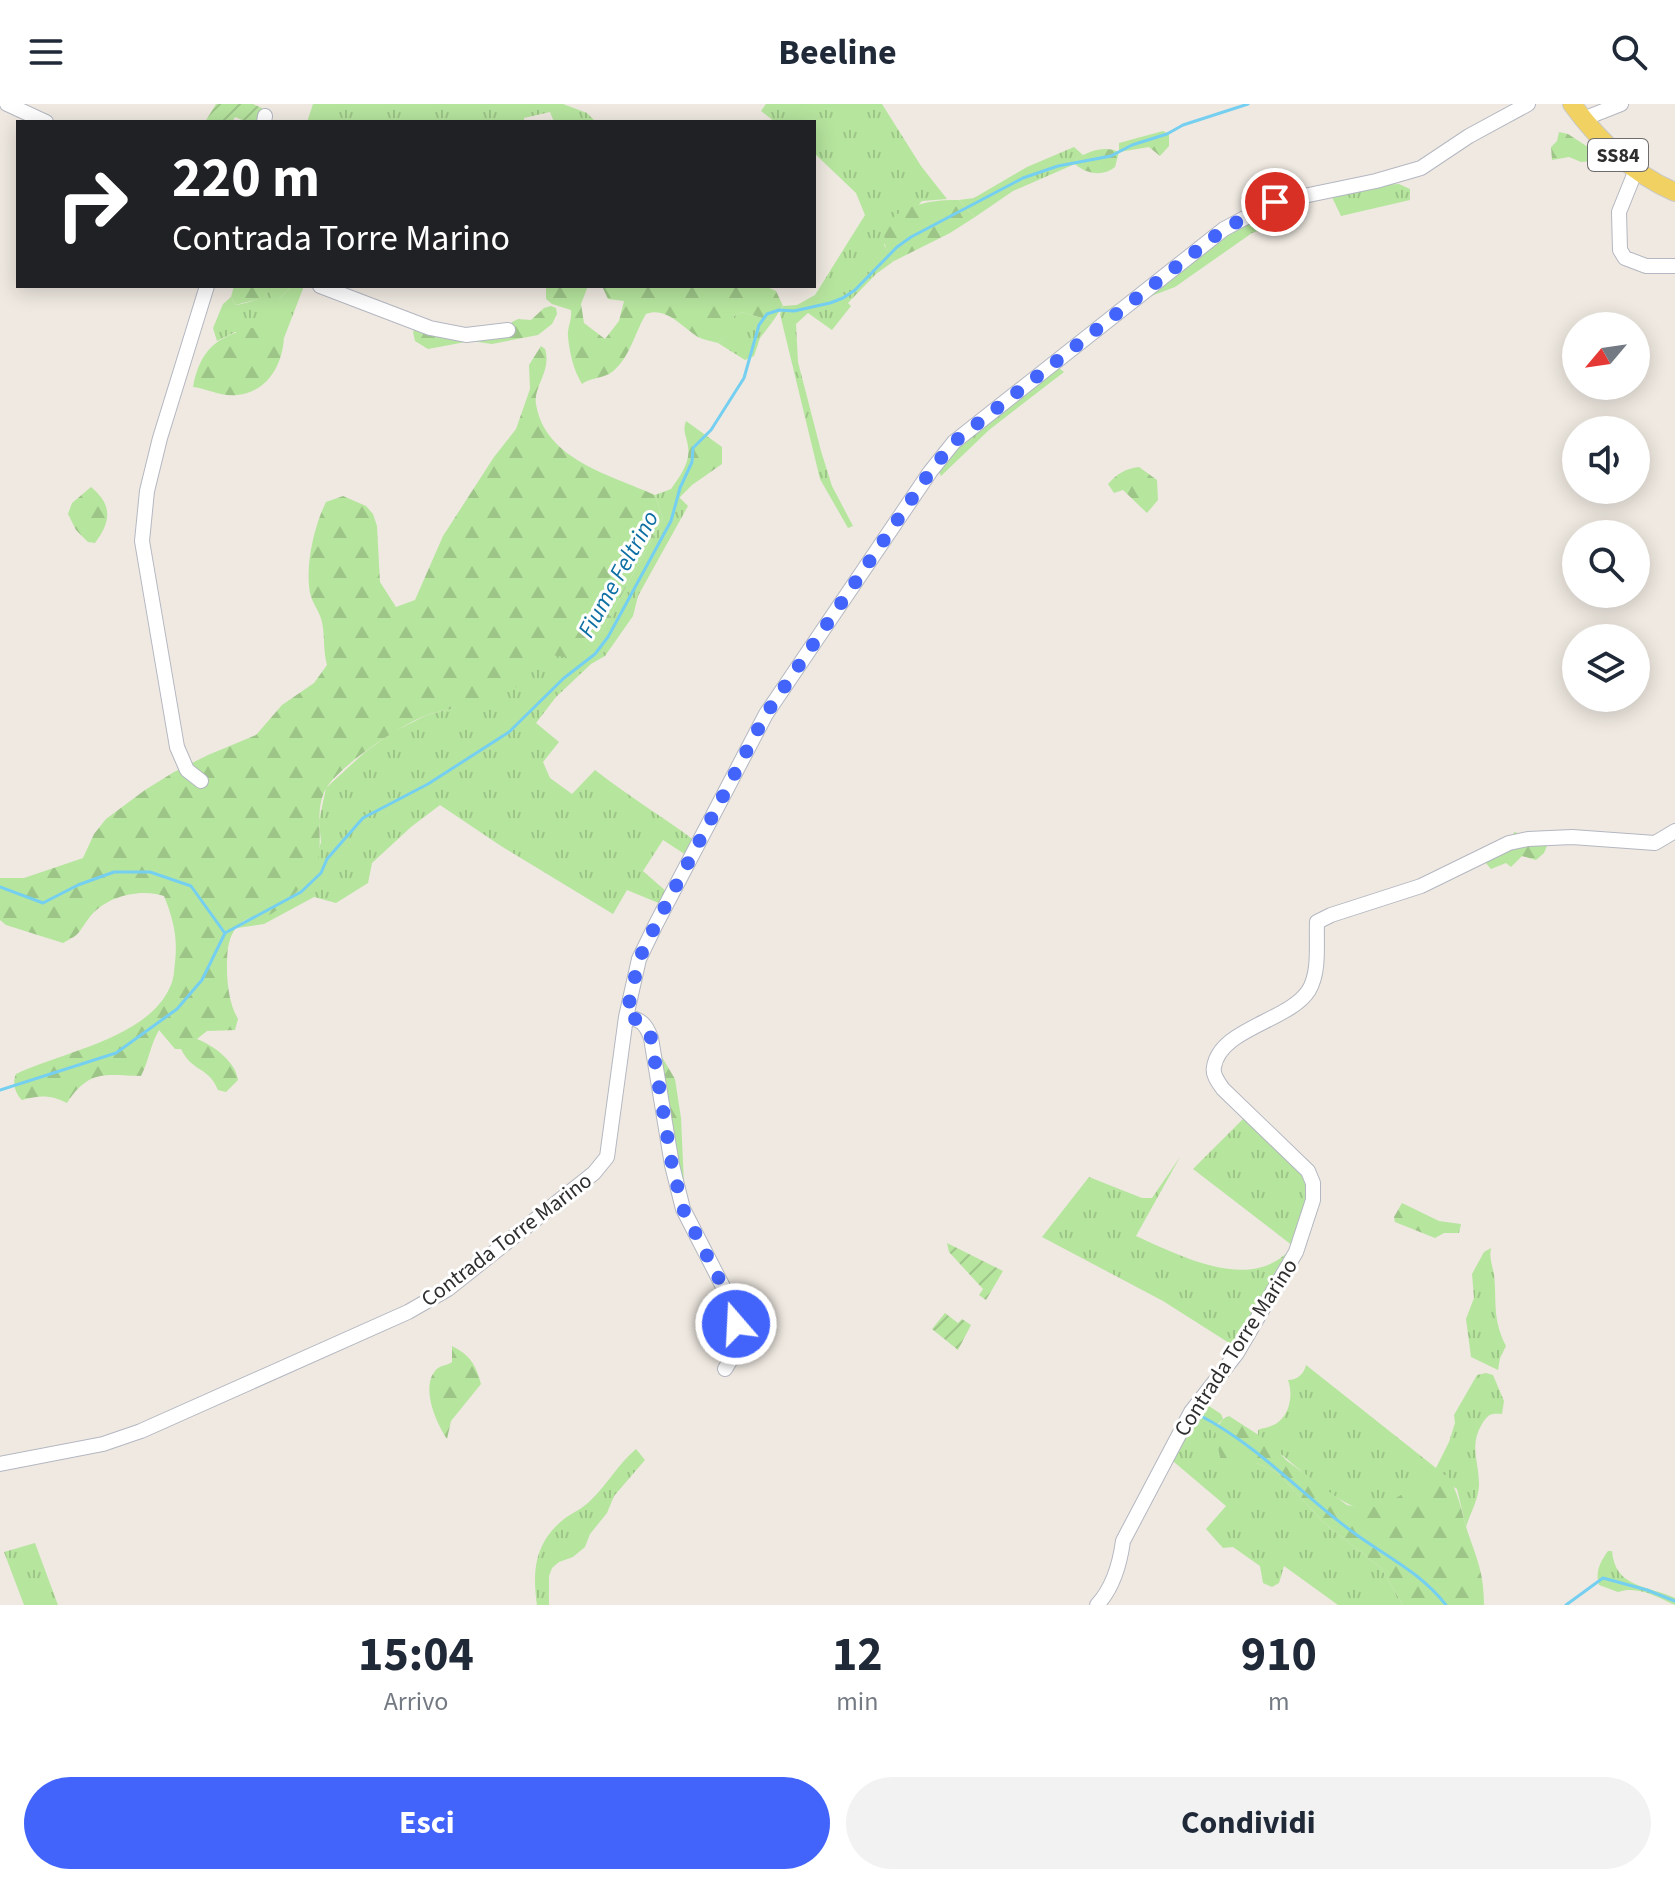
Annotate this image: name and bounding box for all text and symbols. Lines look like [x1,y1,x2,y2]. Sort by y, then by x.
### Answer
text: Beeline [778,27,897,78]
icon: menu [24,30,68,74]
icon: search [1607,30,1651,74]
text: 220 m [172,139,320,218]
road number: SS84 [1588,139,1648,171]
icon: right [40,152,144,256]
pin [1241,168,1309,236]
icon: arrive [1253,180,1297,224]
text: Contrada Torre Marino [172,213,510,264]
north arrow [1562,312,1650,400]
map controls [1562,312,1650,712]
button: sound [1562,416,1650,504]
water label: Fiume Feltrino [569,504,668,644]
button: search [1562,520,1650,608]
button: layers [1562,624,1650,712]
street label: Contrada Torre Marino [414,1165,599,1315]
street label: Contrada Torre Marino [1166,1252,1306,1443]
position arrow [694,1282,778,1366]
text: 15:04 [358,1621,474,1689]
text: 12 [832,1621,883,1689]
text: 910 [1241,1621,1317,1689]
text: Arrivo [384,1683,448,1720]
text: min [836,1683,878,1720]
text: m [1268,1683,1290,1720]
button: Esci [24,1777,830,1869]
button: Condividi [846,1777,1651,1869]

